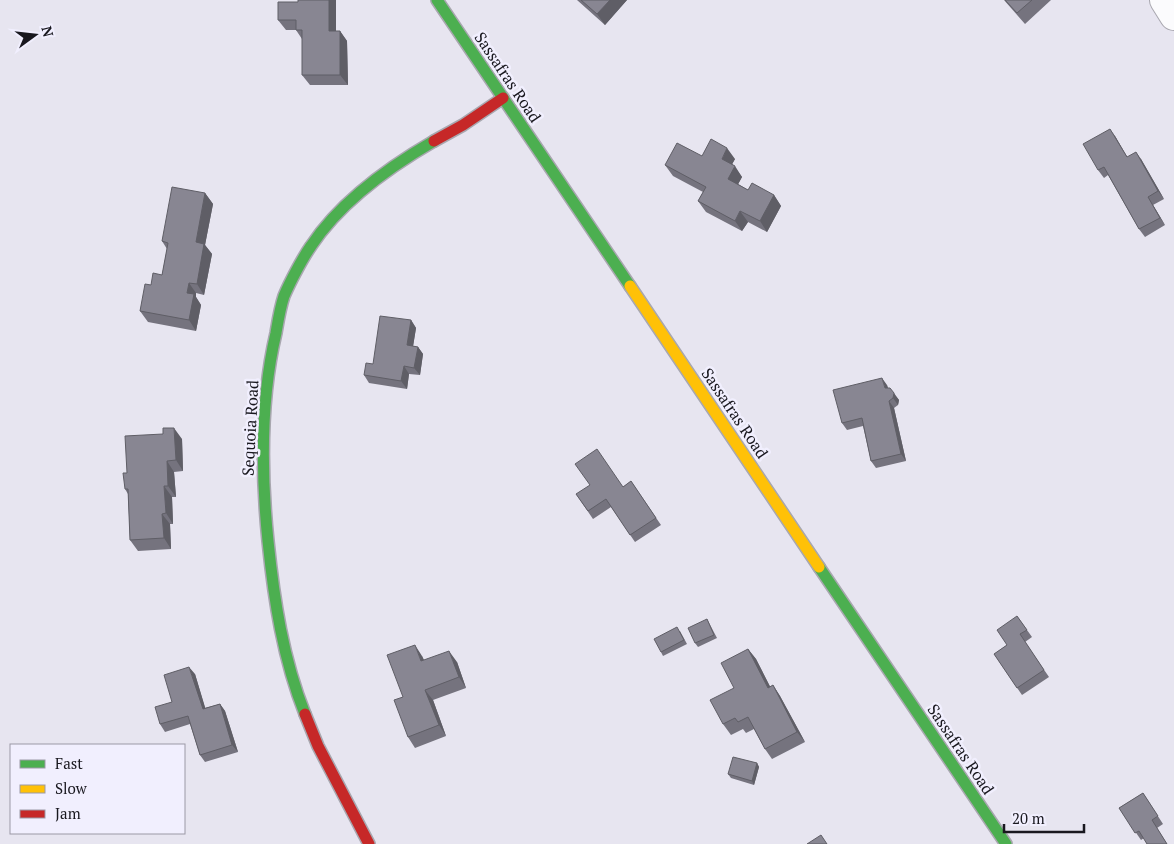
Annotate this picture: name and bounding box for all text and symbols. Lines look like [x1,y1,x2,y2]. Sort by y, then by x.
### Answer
north arrow [10,10,60,60]
text: N [37,24,59,39]
street label: Sassafras Road [470,27,546,127]
street label: Sassafras Road [697,363,773,463]
street label: Sequoia Road [237,379,264,476]
street label: Sassafras Road [923,699,999,799]
legend [10,744,185,834]
text: Fast [55,753,83,773]
text: Slow [55,778,88,798]
scale bar [1004,802,1084,834]
text: Jam [55,803,81,823]
text: 20 m [1012,808,1045,828]

